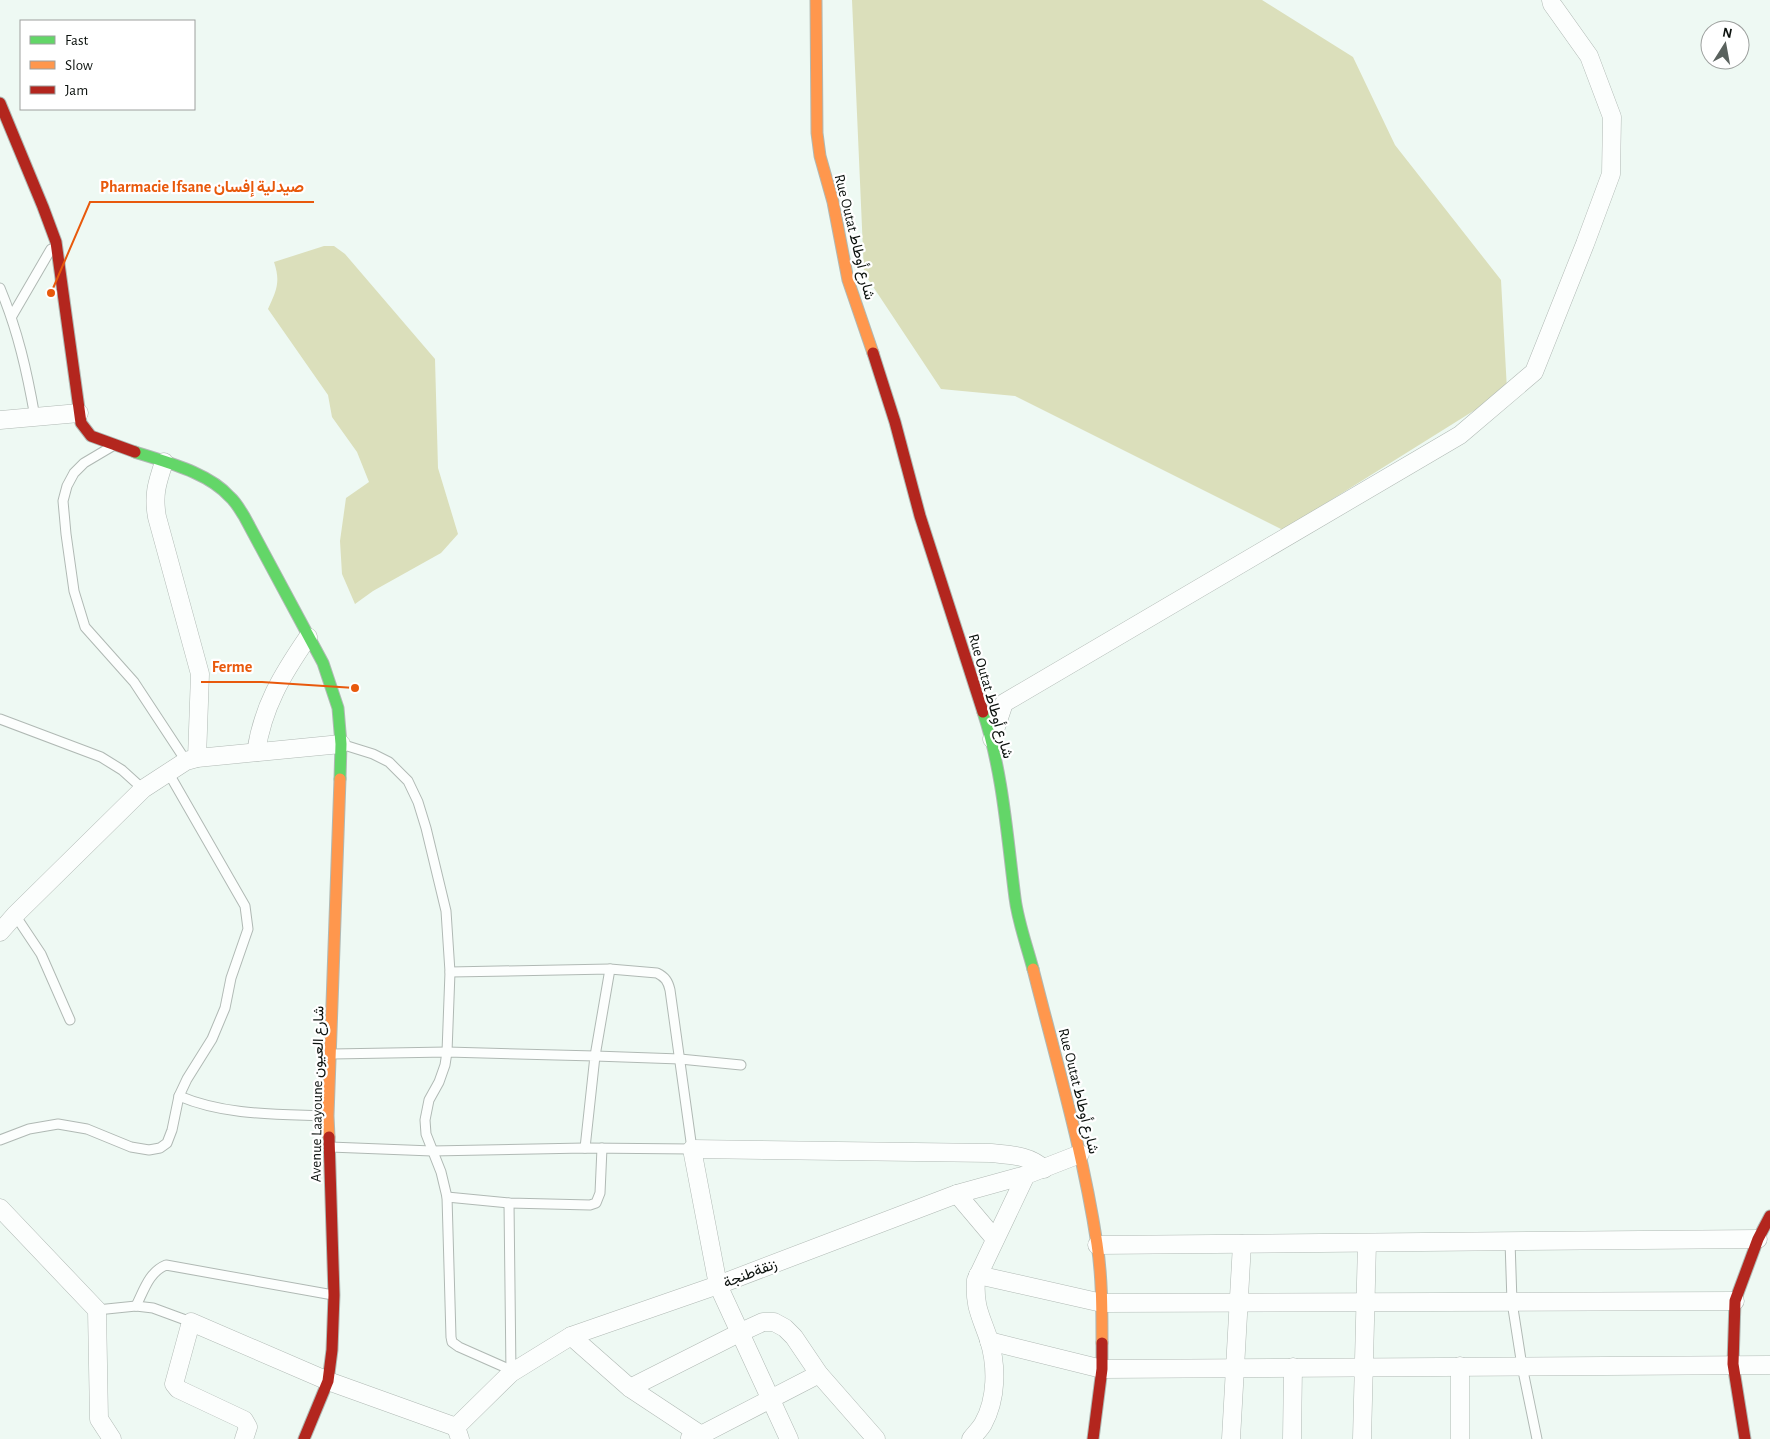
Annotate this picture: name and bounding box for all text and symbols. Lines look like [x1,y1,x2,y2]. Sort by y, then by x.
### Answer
legend [20,20,195,110]
north arrow [1700,20,1750,70]
text: N [1721,25,1733,41]
text: Fast [65,33,89,48]
text: Slow [65,58,93,73]
text: Jam [65,83,88,98]
callout: Pharmacie Ifsane صيدلية إفسان [90,171,314,202]
street label: Rue Outat شارع أوطاط [829,173,878,302]
text: Pharmacie Ifsane صيدلية إفسان [100,179,304,197]
street label: Rue Outat شارع أوطاط [963,632,1016,761]
callout: Ferme [201,651,262,682]
text: Ferme [212,659,253,675]
street label: Avenue Laayoune شارع العيون [308,1006,330,1182]
street label: Rue Outat شارع أوطاط [1053,1027,1102,1156]
street label: زنقةطنجة [721,1256,780,1292]

